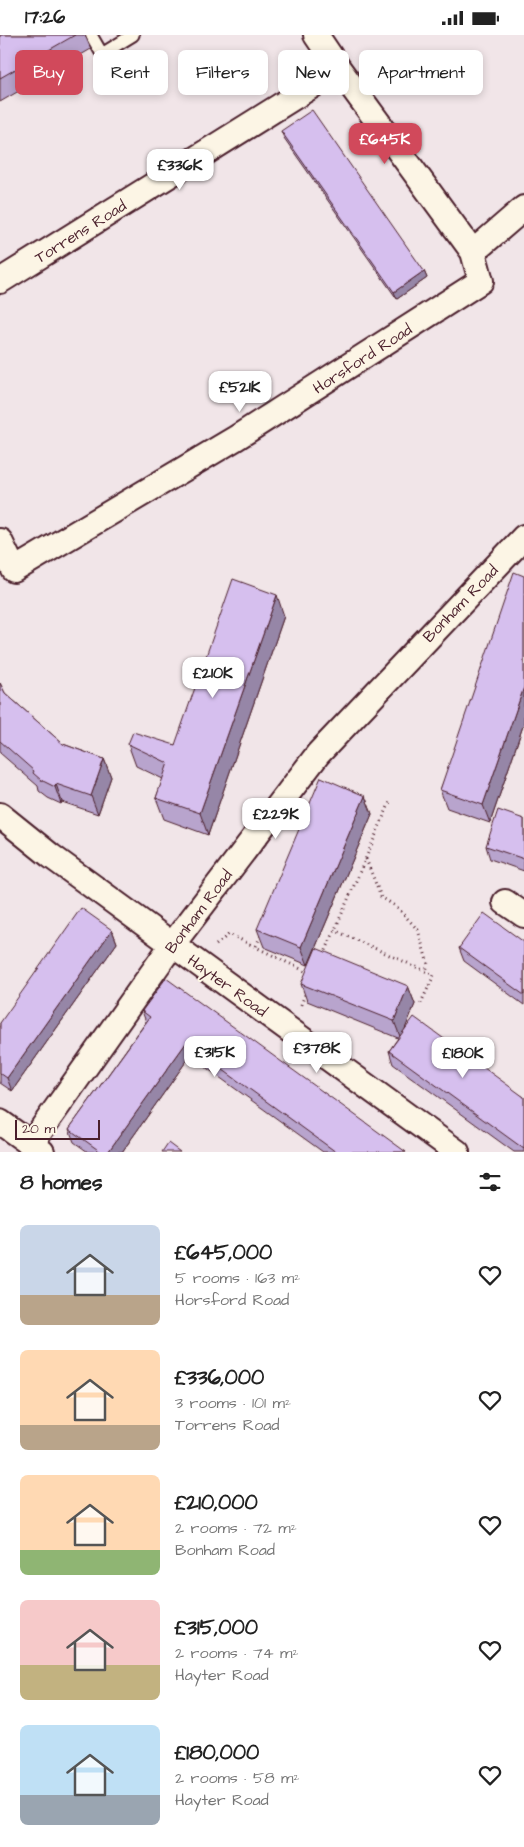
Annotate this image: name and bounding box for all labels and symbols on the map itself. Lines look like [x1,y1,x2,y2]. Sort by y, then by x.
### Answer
pin: £645K [350,123,420,165]
pin: £336K [145,149,215,191]
street label: Torrens Road [30,195,131,269]
street label: Horsford Road [309,319,416,399]
pin: £521K [205,371,275,413]
street label: Bonham Road [418,560,503,647]
pin: £210K [178,657,248,699]
pin: £229K [241,797,311,840]
street label: Bonham Road [160,865,238,958]
street label: Hayter Road [182,949,272,1023]
pin: £378K [282,1031,352,1074]
pin: £315K [180,1035,250,1078]
pin: £180K [428,1037,498,1079]
scale bar [15,1117,100,1140]

